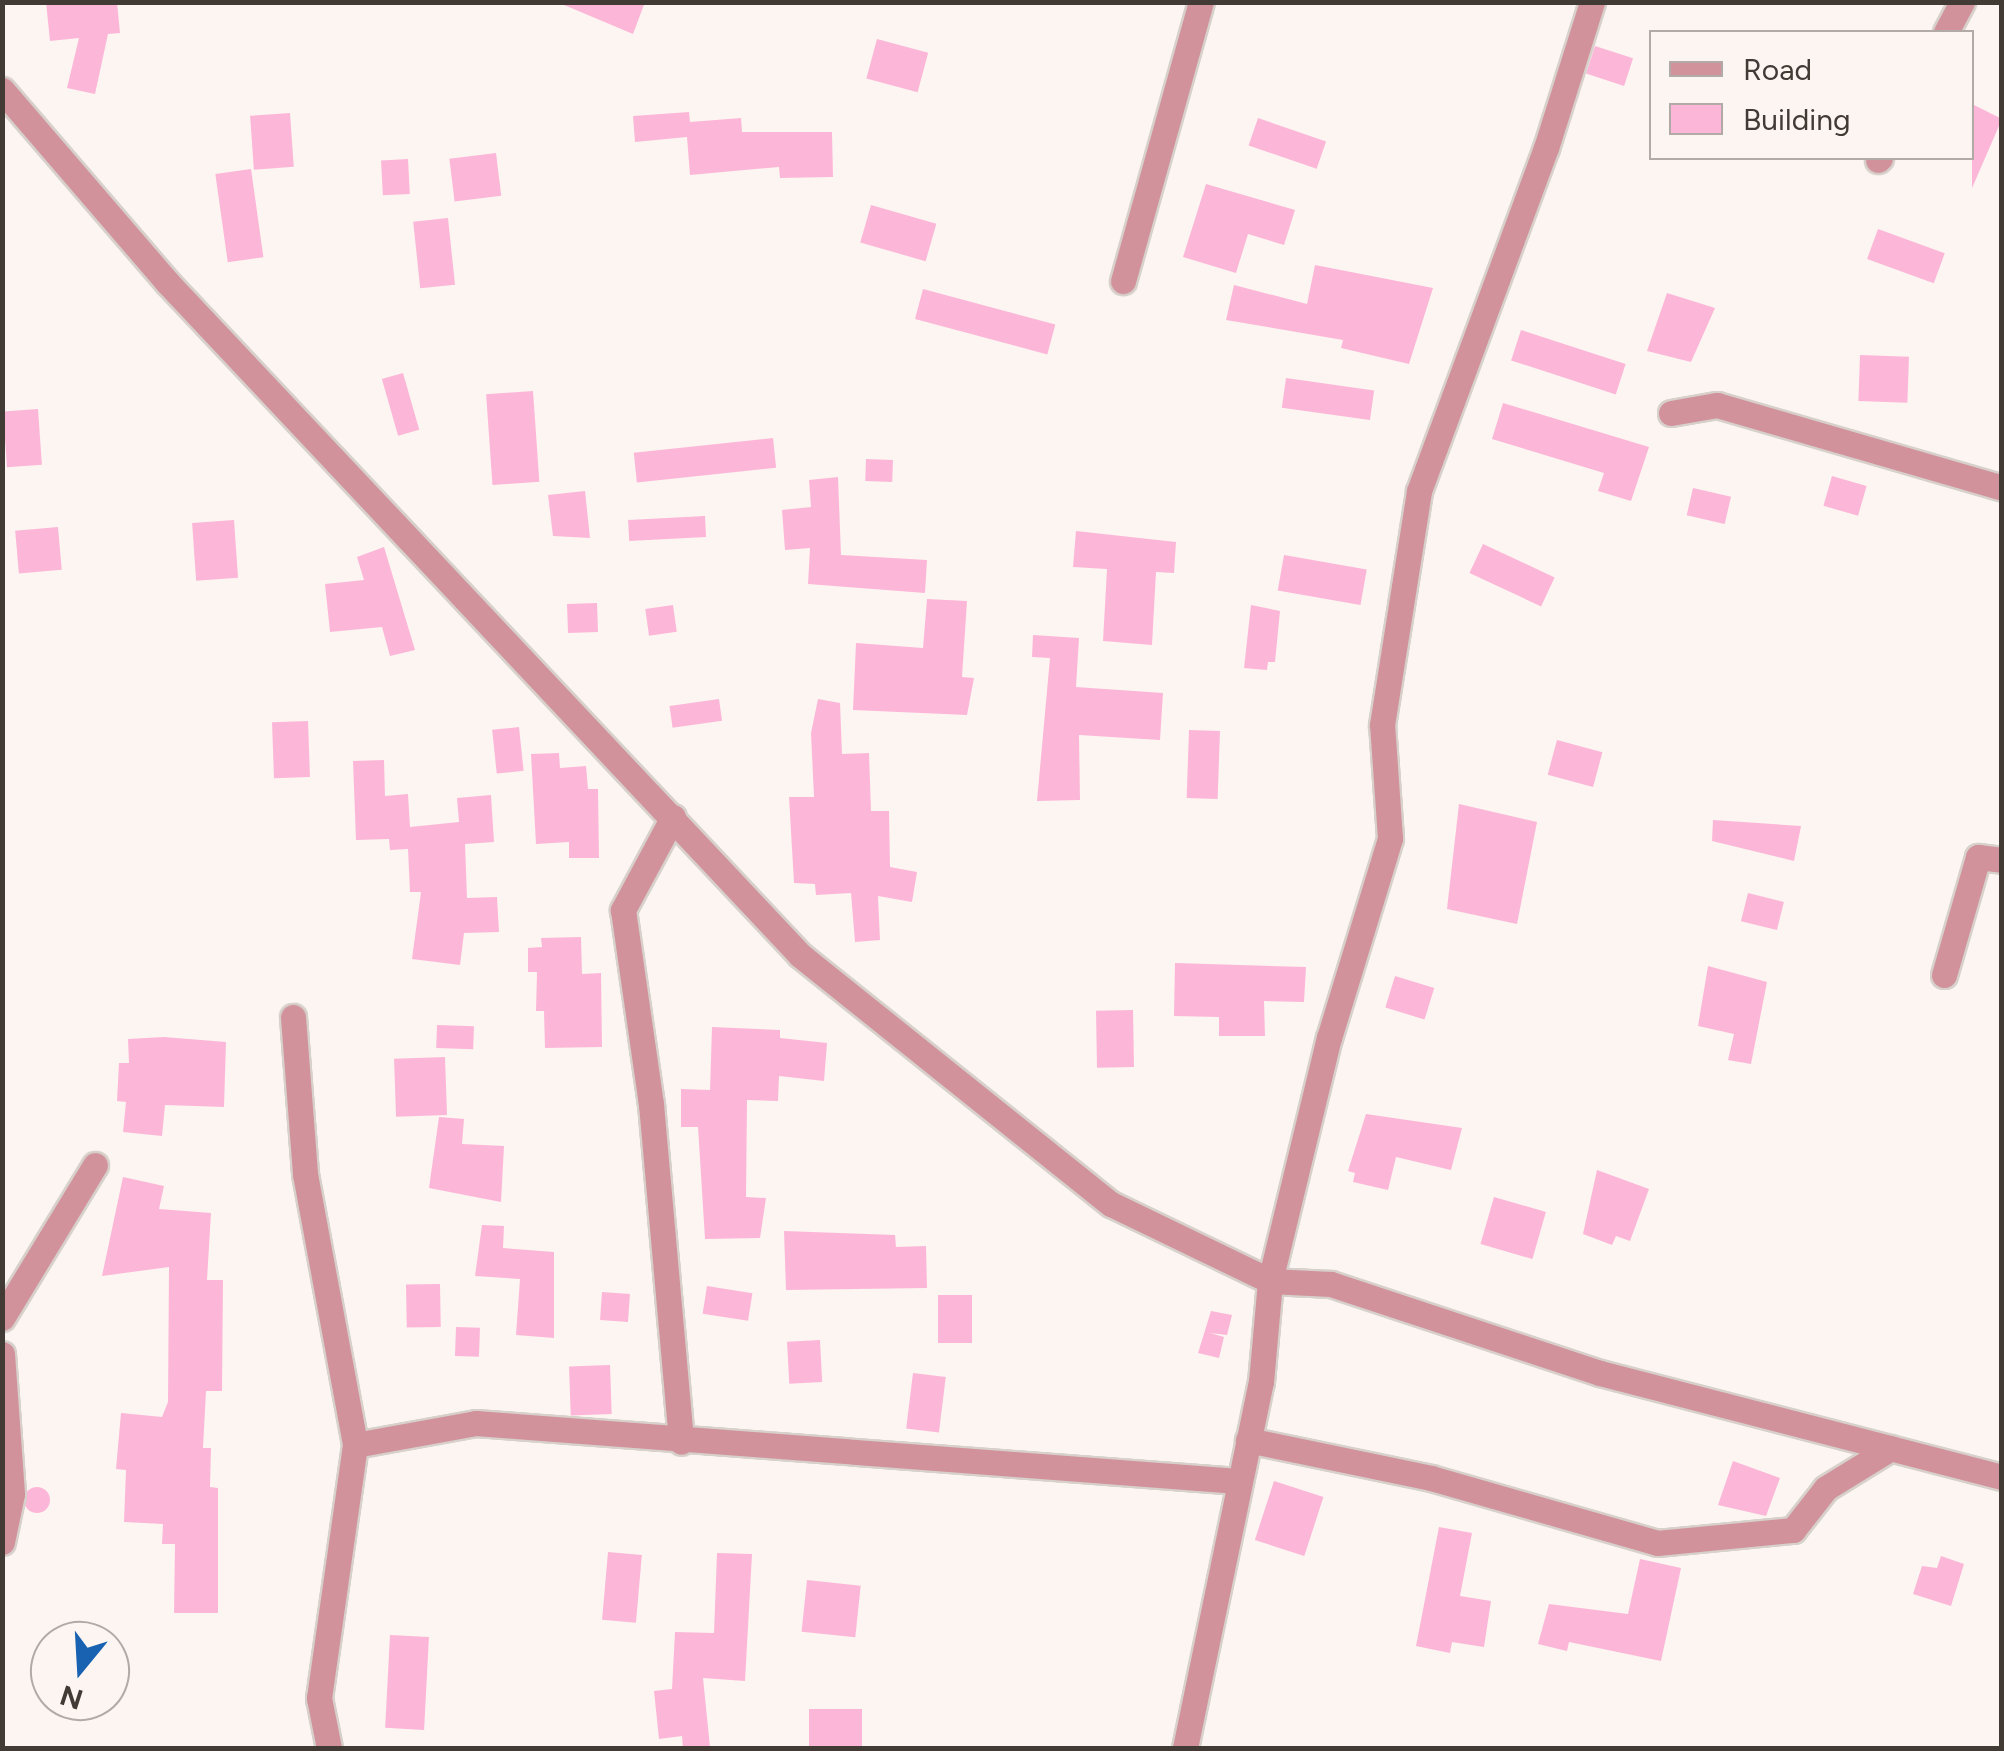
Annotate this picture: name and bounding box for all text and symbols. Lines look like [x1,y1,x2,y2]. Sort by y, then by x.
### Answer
legend [1649,30,1974,160]
text: Road [1743,51,1812,88]
text: Building [1743,101,1851,138]
north arrow [30,1621,130,1721]
text: N [56,1678,87,1717]

